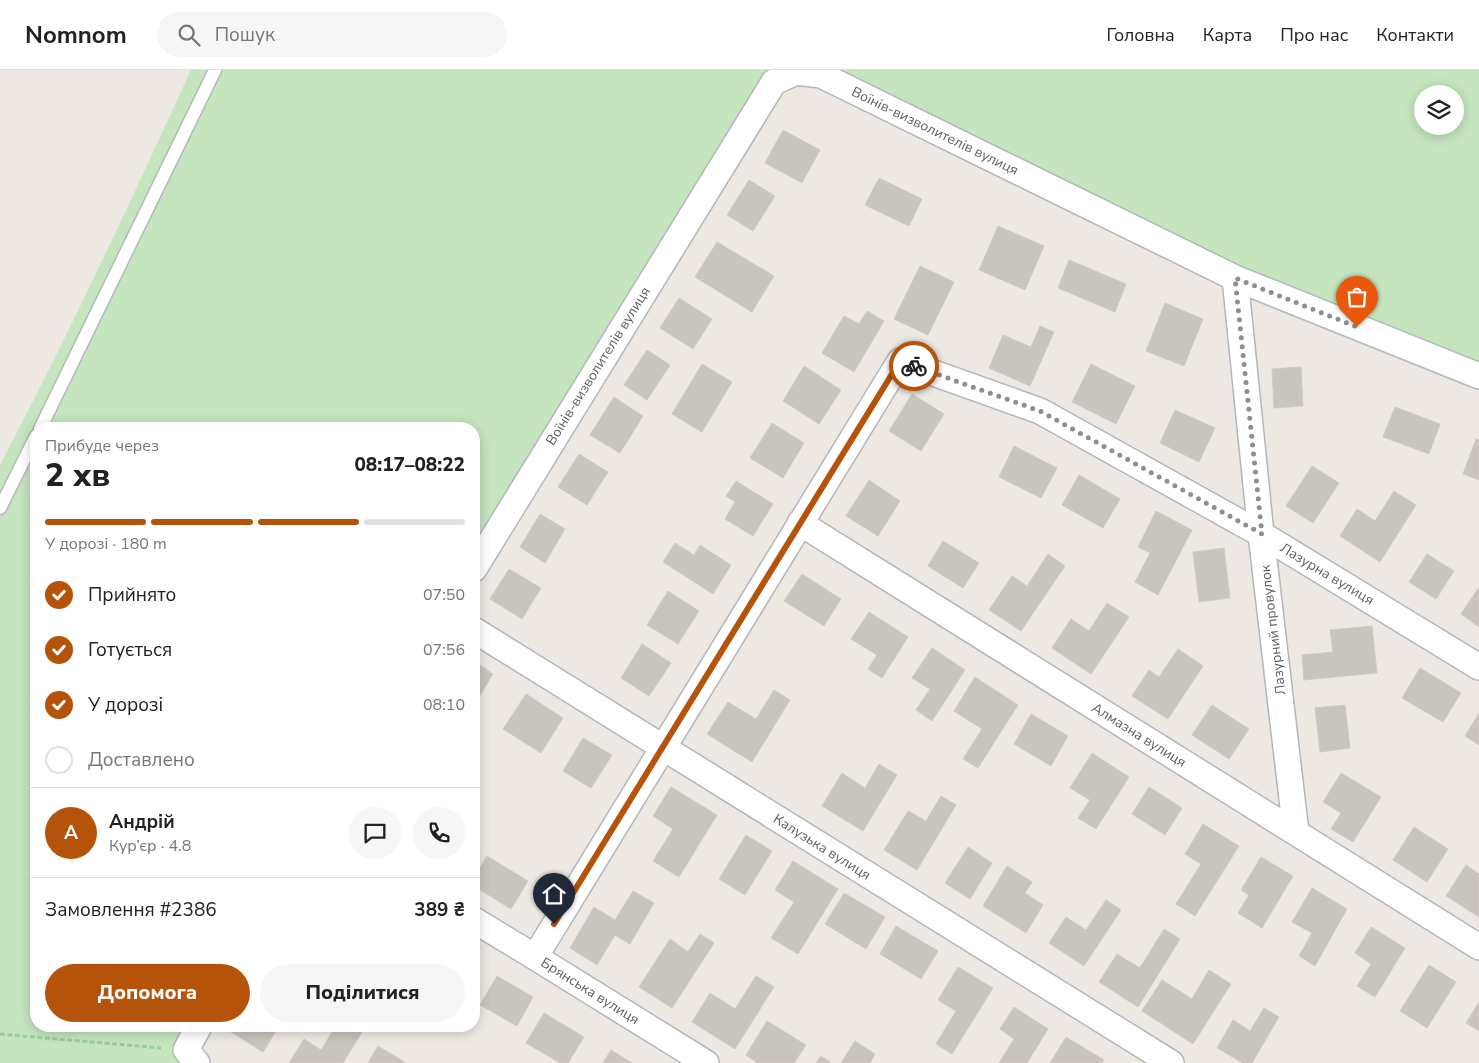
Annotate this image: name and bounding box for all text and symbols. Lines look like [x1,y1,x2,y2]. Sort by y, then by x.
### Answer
search box [157,12,507,57]
text: Nomnom [25,19,127,51]
icon: search [175,21,203,49]
text: Пошук [215,22,275,48]
text: Головна [1106,23,1175,47]
text: Карта [1203,23,1252,47]
text: Про нас [1280,23,1348,47]
text: Контакти [1376,23,1454,47]
street label: Воїнів-визволителів вулиця [848,82,1022,180]
map controls [1414,85,1464,135]
button: layers [1414,85,1464,135]
pin [1336,276,1378,327]
street label: Воїнів-визволителів вулиця [541,283,655,449]
icon: bag [1343,283,1371,311]
courier [889,341,939,391]
icon: bike [900,352,928,380]
text: Прибуде через [45,435,159,457]
text: 08:17–08:22 [354,452,465,478]
text: 2 хв [45,454,110,497]
text: У дорозі · 180 m [45,533,167,555]
street label: Лазурна вулиця [1276,538,1378,610]
street label: Лазурний провулок [1256,563,1290,696]
icon: check [45,581,73,609]
text: Прийнято [88,582,176,608]
text: 07:50 [423,584,465,606]
icon: check [45,636,73,664]
text: Готується [88,637,172,663]
text: 07:56 [423,639,465,661]
icon: check [45,691,73,719]
text: У дорозі [88,692,163,718]
text: 08:10 [423,694,465,716]
street label: Алмазна вулиця [1088,698,1190,772]
text: Доставлено [88,747,195,773]
button: chat [349,807,401,859]
button: phone [413,807,465,859]
text: Андрій [109,809,175,835]
street label: Калузька вулиця [770,809,874,885]
text: А [64,820,78,846]
text: Кур’єр · 4.8 [109,835,191,857]
pin [533,873,575,924]
icon: home [540,880,568,908]
text: Замовлення #2386 [45,897,217,923]
text: 389 ₴ [414,897,465,923]
street label: Брянська вулиця [537,953,643,1029]
button: Допомога [45,964,250,1022]
button: Поділитися [260,964,465,1022]

